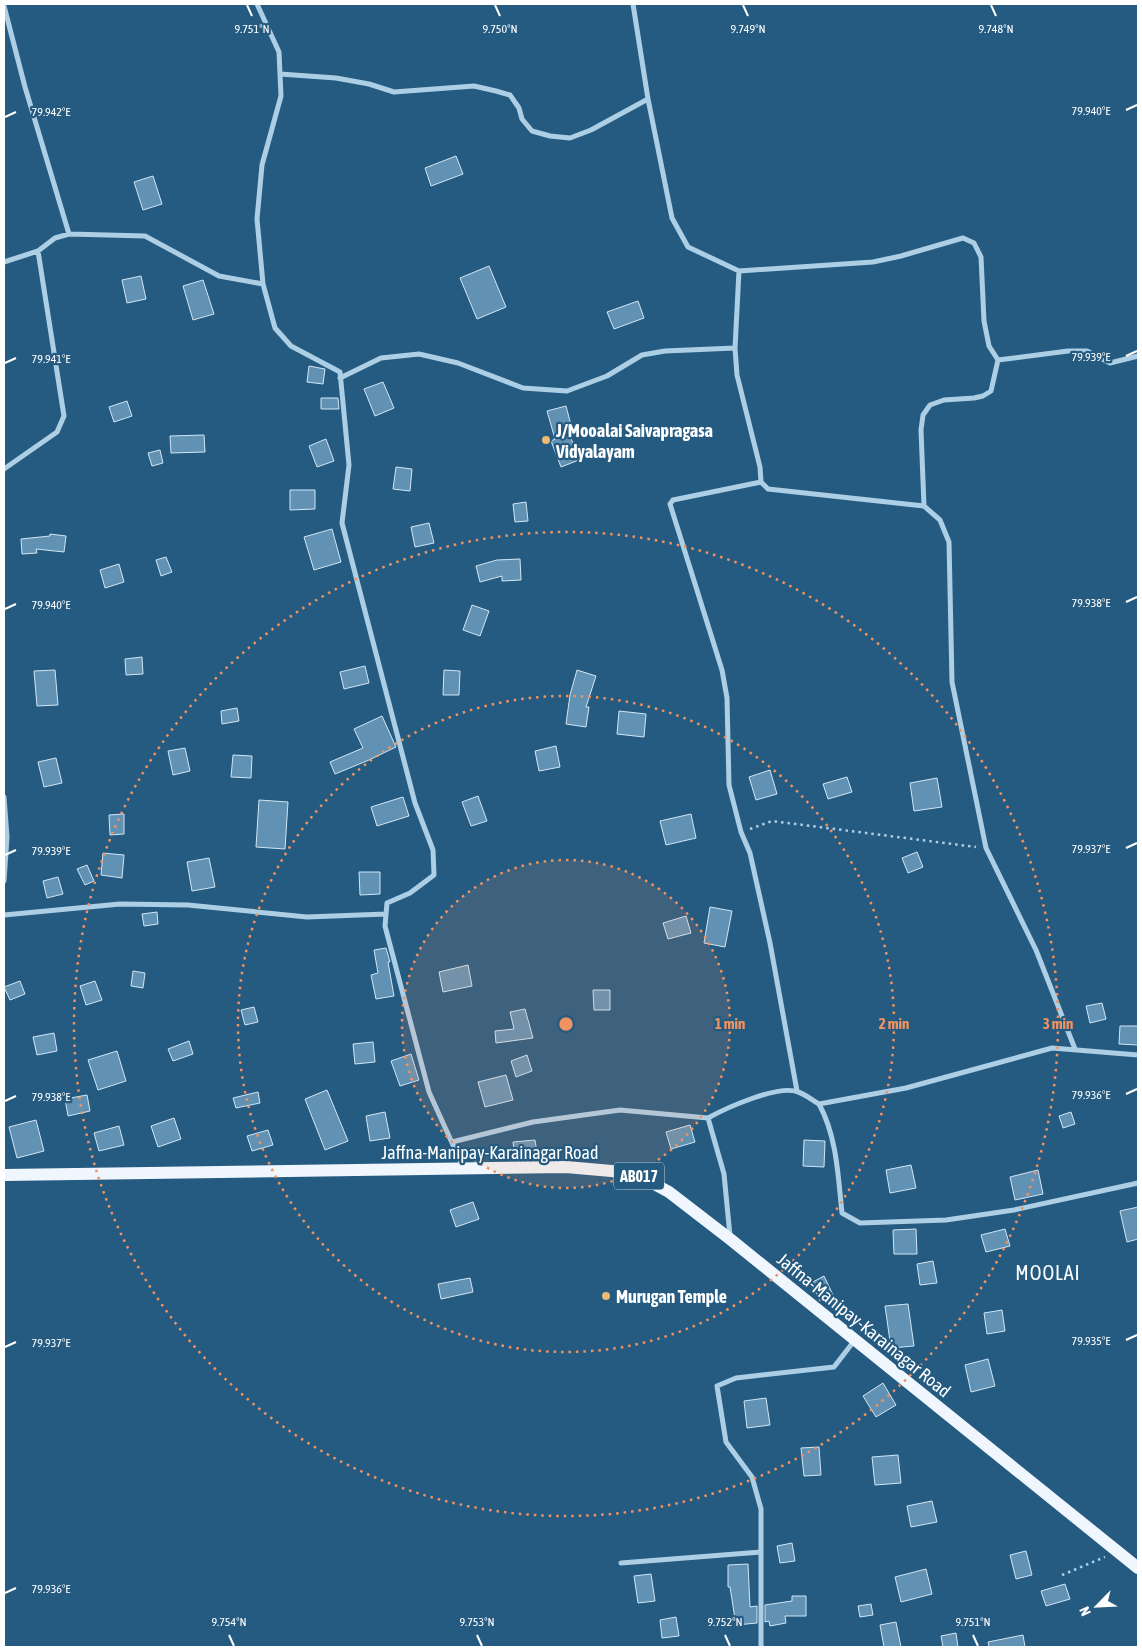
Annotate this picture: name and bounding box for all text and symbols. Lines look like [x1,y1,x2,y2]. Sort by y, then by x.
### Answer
text: 9.751°N [234,22,270,36]
text: 9.750°N [482,22,518,36]
text: 9.749°N [730,22,766,36]
text: 9.748°N [978,22,1014,36]
text: 79.940°E [1072,104,1110,118]
text: 79.942°E [32,105,70,119]
text: 79.939°E [1072,350,1110,364]
text: 79.941°E [32,352,70,366]
place label: J/Mooalai Saivapragasa Vidyalayam [555,420,713,462]
marker: J/Mooalai Saivapragasa Vidyalayam [540,434,552,446]
text: 79.938°E [1072,596,1110,610]
text: 79.940°E [32,598,70,612]
text: 79.937°E [1072,842,1110,856]
text: 79.939°E [32,844,70,858]
centre of rings [557,1015,575,1033]
text: 1 min [715,1015,745,1032]
text: 2 min [879,1015,909,1032]
text: 3 min [1043,1015,1073,1032]
text: 79.936°E [1072,1088,1110,1102]
text: 79.938°E [32,1090,70,1104]
street label: Jaffna-Manipay-Karainagar Road [382,1142,598,1163]
road number: AB017 [614,1162,664,1190]
street label: Jaffna-Manipay-Karainagar Road [773,1249,955,1401]
district label: MOOLAI [1015,1261,1081,1284]
place label: Murugan Temple [616,1286,727,1307]
marker: Murugan Temple [600,1290,612,1302]
text: 79.935°E [1072,1334,1110,1348]
text: 79.937°E [32,1336,70,1350]
north arrow [1072,1581,1122,1631]
text: 79.936°E [32,1582,70,1596]
text: N [1076,1604,1094,1618]
text: 9.754°N [211,1615,247,1629]
text: 9.753°N [459,1615,495,1629]
text: 9.752°N [707,1615,743,1629]
text: 9.751°N [955,1615,991,1629]

